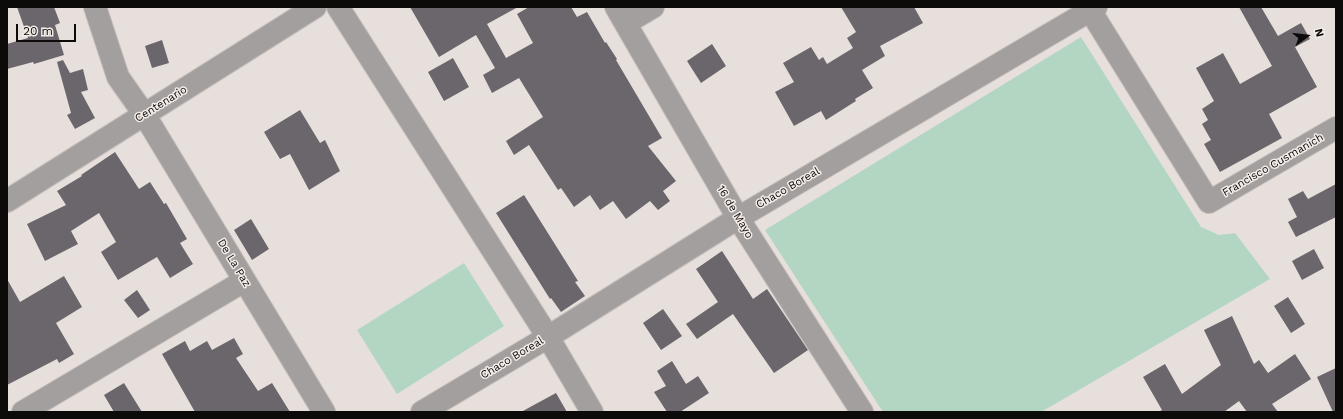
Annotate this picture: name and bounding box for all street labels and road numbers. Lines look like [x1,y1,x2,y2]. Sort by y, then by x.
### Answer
street label: Centenario [133,83,189,125]
street label: Francisco Cusmanich [1220,131,1326,199]
street label: Chaco Boreal [754,165,822,211]
street label: 16 de Mayo [714,183,756,241]
street label: De La Paz [215,237,253,289]
street label: Chaco Boreal [478,334,546,382]

